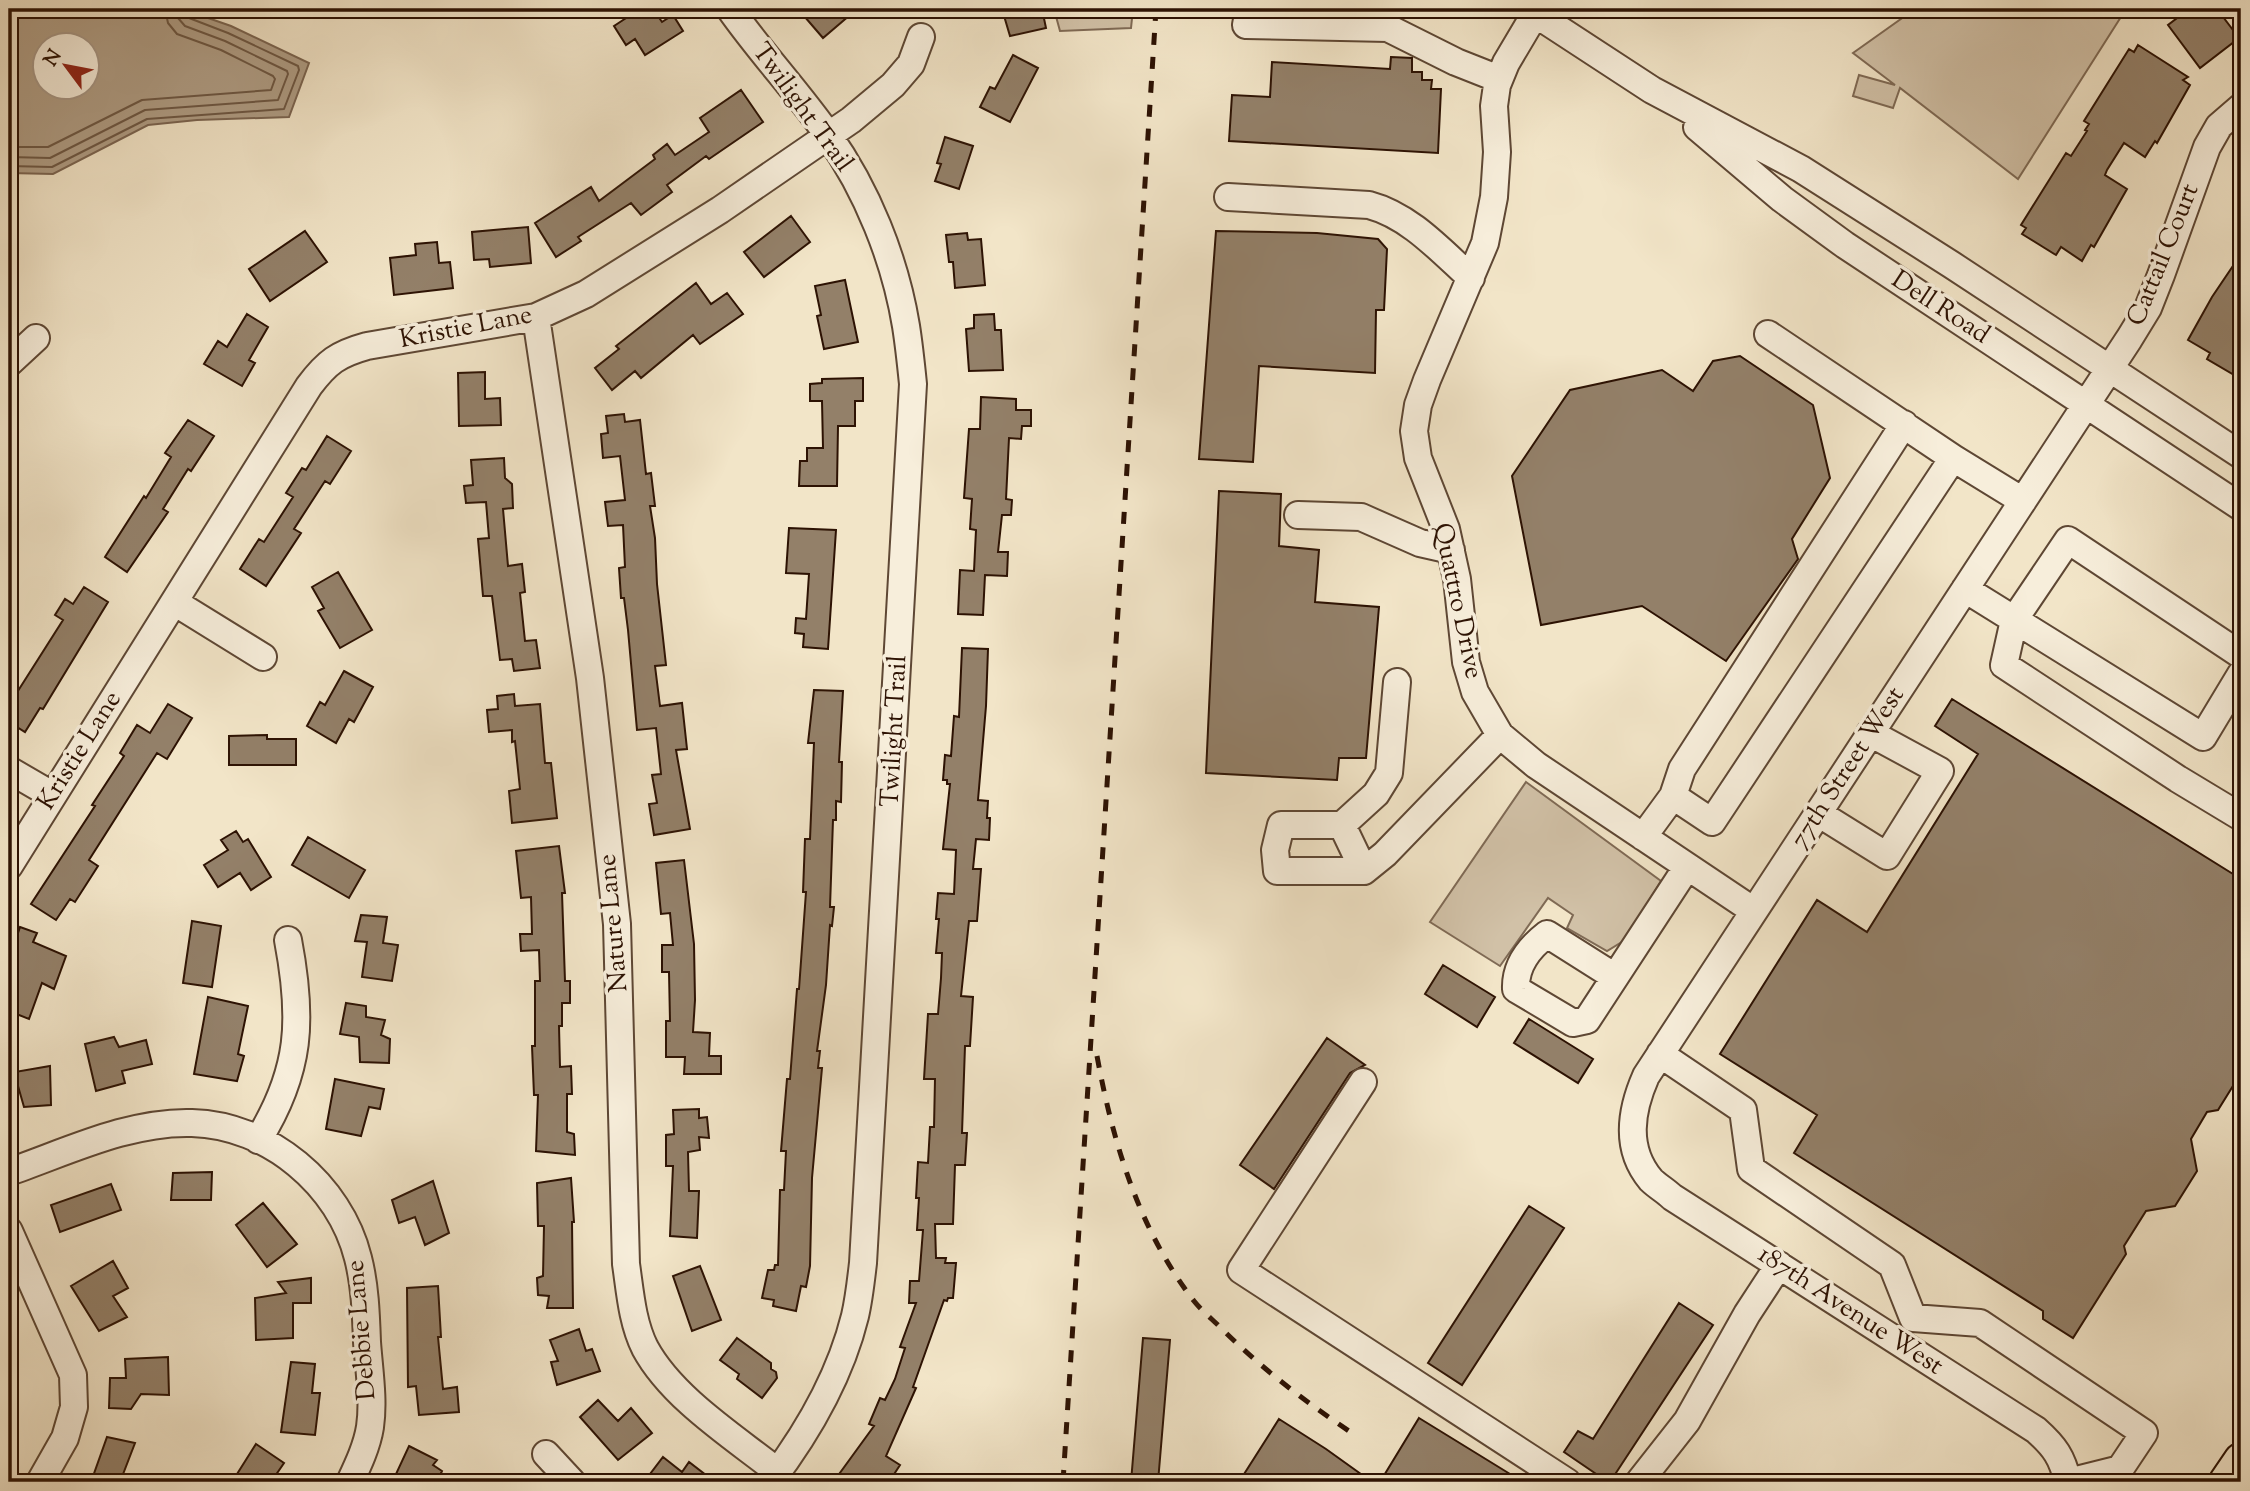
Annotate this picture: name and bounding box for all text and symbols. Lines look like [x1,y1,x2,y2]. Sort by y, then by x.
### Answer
north arrow [32,32,102,102]
street label: Twilight Trail [742,36,862,180]
text: N [38,45,69,72]
street label: Cattail Court [2119,178,2209,332]
street label: Dell Road [1883,262,1997,354]
street label: Kristie Lane [397,297,535,359]
street label: Quattro Drive [1422,520,1492,682]
street label: Twilight Trail [873,654,917,808]
street label: 77th Street West [1782,680,1914,856]
street label: Kristie Lane [29,684,131,818]
street label: Nature Lane [590,852,638,994]
street label: 187th Avenue West [1750,1237,1950,1385]
street label: Debbie Lane [337,1258,387,1402]

